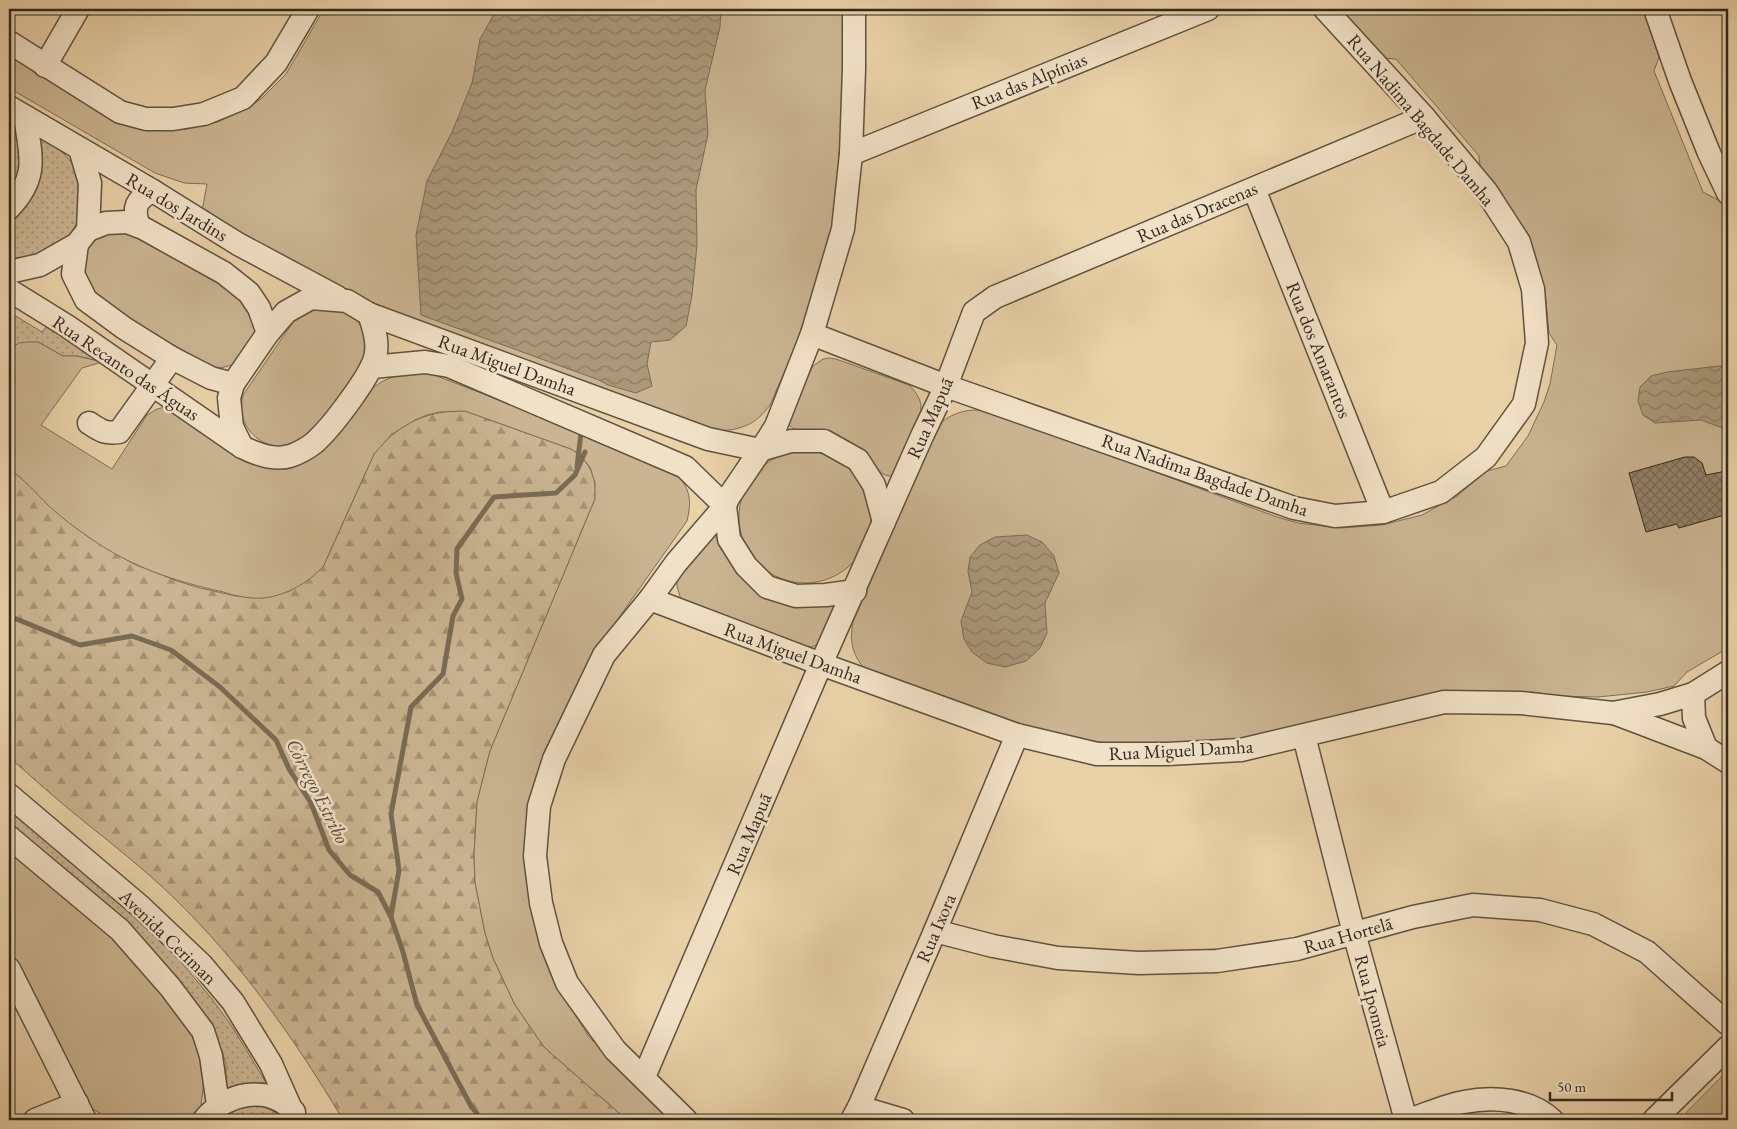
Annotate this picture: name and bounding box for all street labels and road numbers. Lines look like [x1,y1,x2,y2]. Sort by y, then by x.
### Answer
street label: Rua Nadima Bagdade Damha [1342,29,1501,211]
street label: Rua das Alpínias [967,46,1091,116]
street label: Rua dos Jardins [121,167,233,247]
street label: Rua das Dracenas [1133,175,1261,249]
street label: Rua dos Amarantos [1280,278,1358,422]
street label: Rua Recanto das Águas [48,309,204,427]
street label: Rua Miguel Damha [435,328,580,402]
street label: Rua Mapuã [901,373,959,463]
street label: Rua Nadima Bagdade Damha [1098,428,1312,522]
street label: Rua Miguel Damha [721,616,866,690]
street label: Rua Miguel Damha [1108,734,1254,766]
street label: Rua Mapuã [721,789,778,879]
street label: Avenida Ceriman [113,883,222,990]
street label: Rua Ixora [910,889,962,966]
street label: Rua Hortelã [1301,910,1396,960]
street label: Rua Ipomeia [1349,952,1397,1051]

